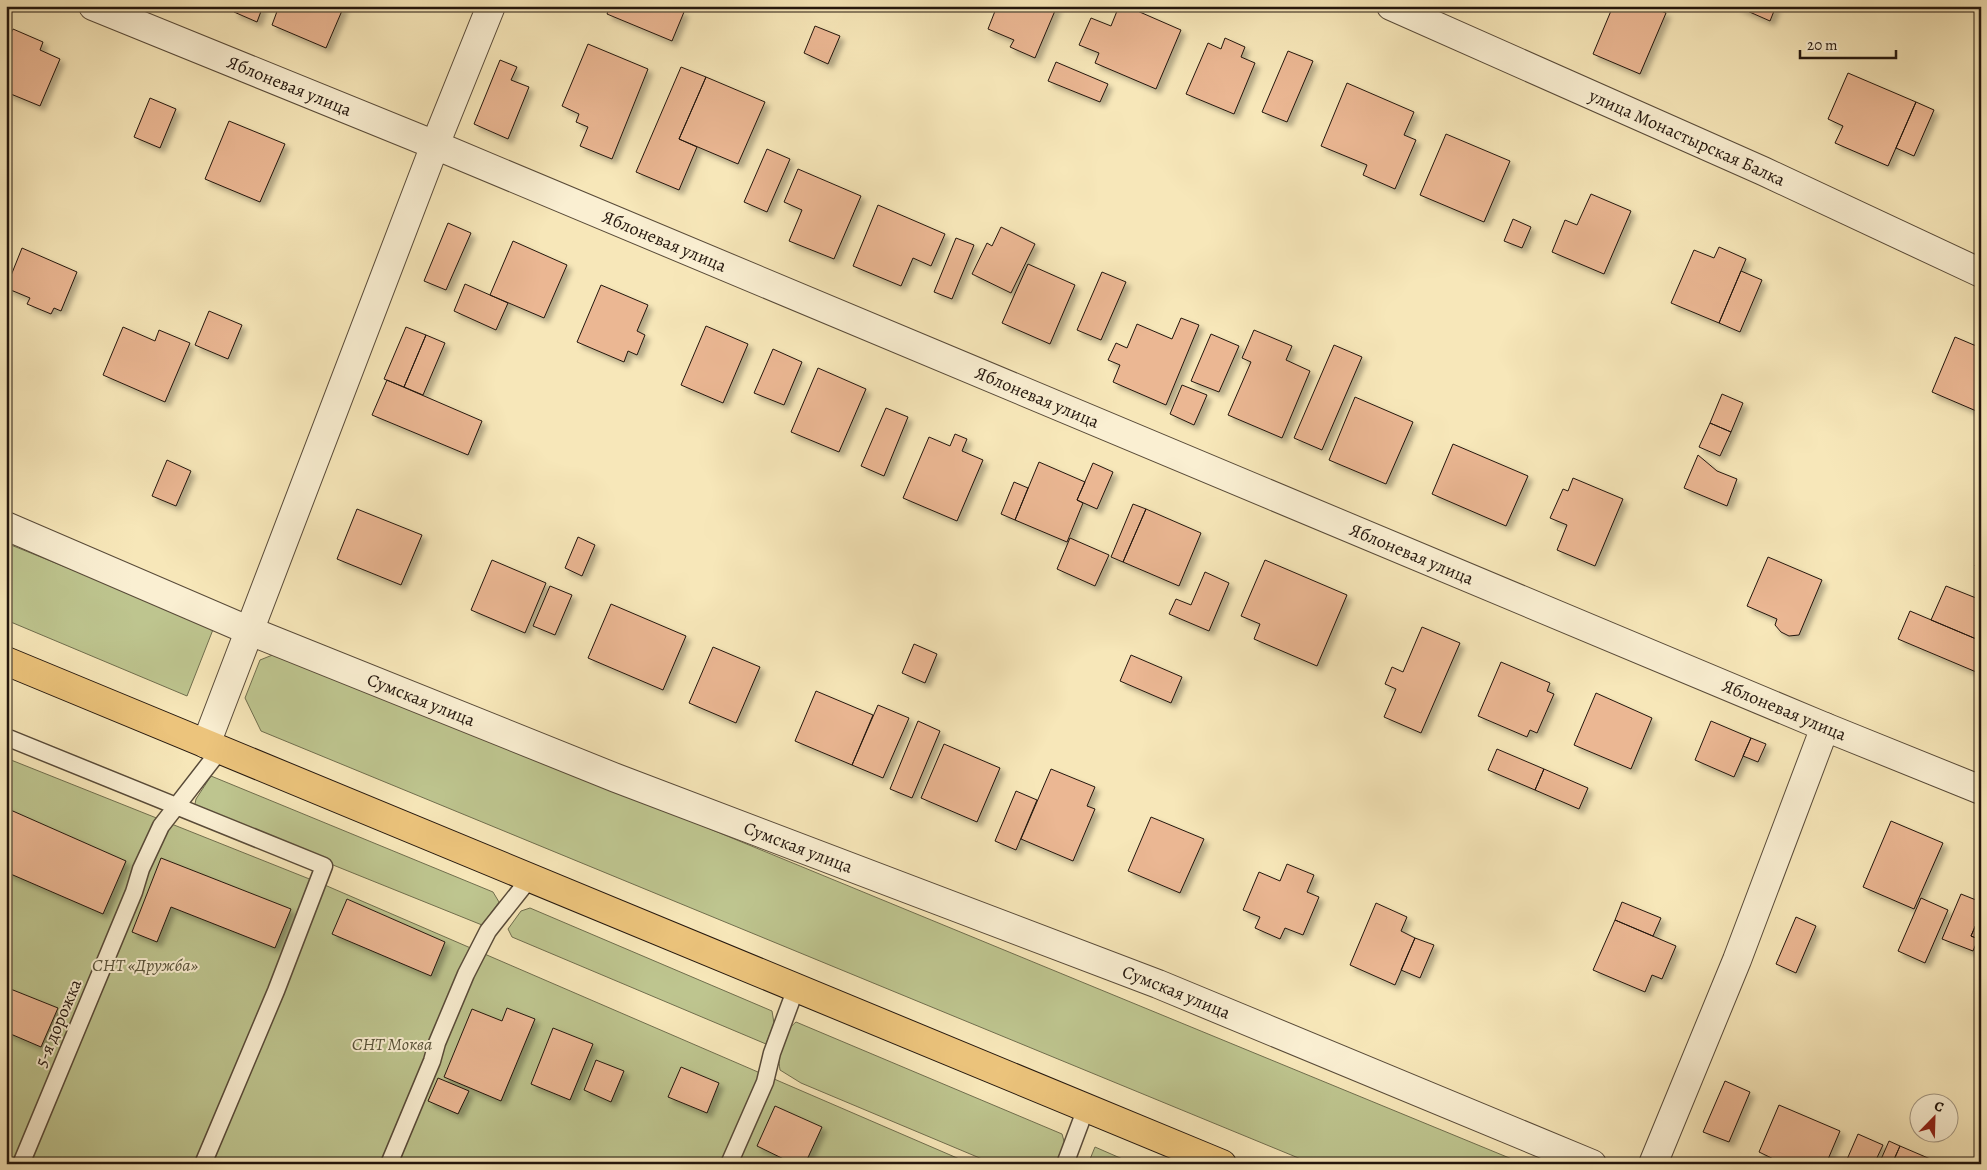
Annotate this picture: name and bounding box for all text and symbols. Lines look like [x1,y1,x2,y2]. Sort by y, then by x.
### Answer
scale bar [1800,28,1896,60]
text: 20 m [1807,35,1838,55]
street label: Яблоневая улица [224,50,356,122]
street label: улица Монастырская Балка [1584,83,1790,192]
street label: Яблоневая улица [599,204,731,278]
street label: Яблоневая улица [971,360,1104,434]
street label: Яблоневая улица [1346,517,1478,591]
street label: Сумская улица [363,667,479,732]
street label: Яблоневая улица [1719,673,1851,747]
street label: Сумская улица [740,816,857,879]
park label: СНТ «Дружба» [92,953,199,977]
street label: Сумская улица [1119,960,1235,1025]
street label: 5-я дорожка [29,975,88,1071]
park label: СНТ Моква [352,1032,432,1056]
north arrow [1910,1092,1960,1142]
text: С [1931,1096,1947,1117]

